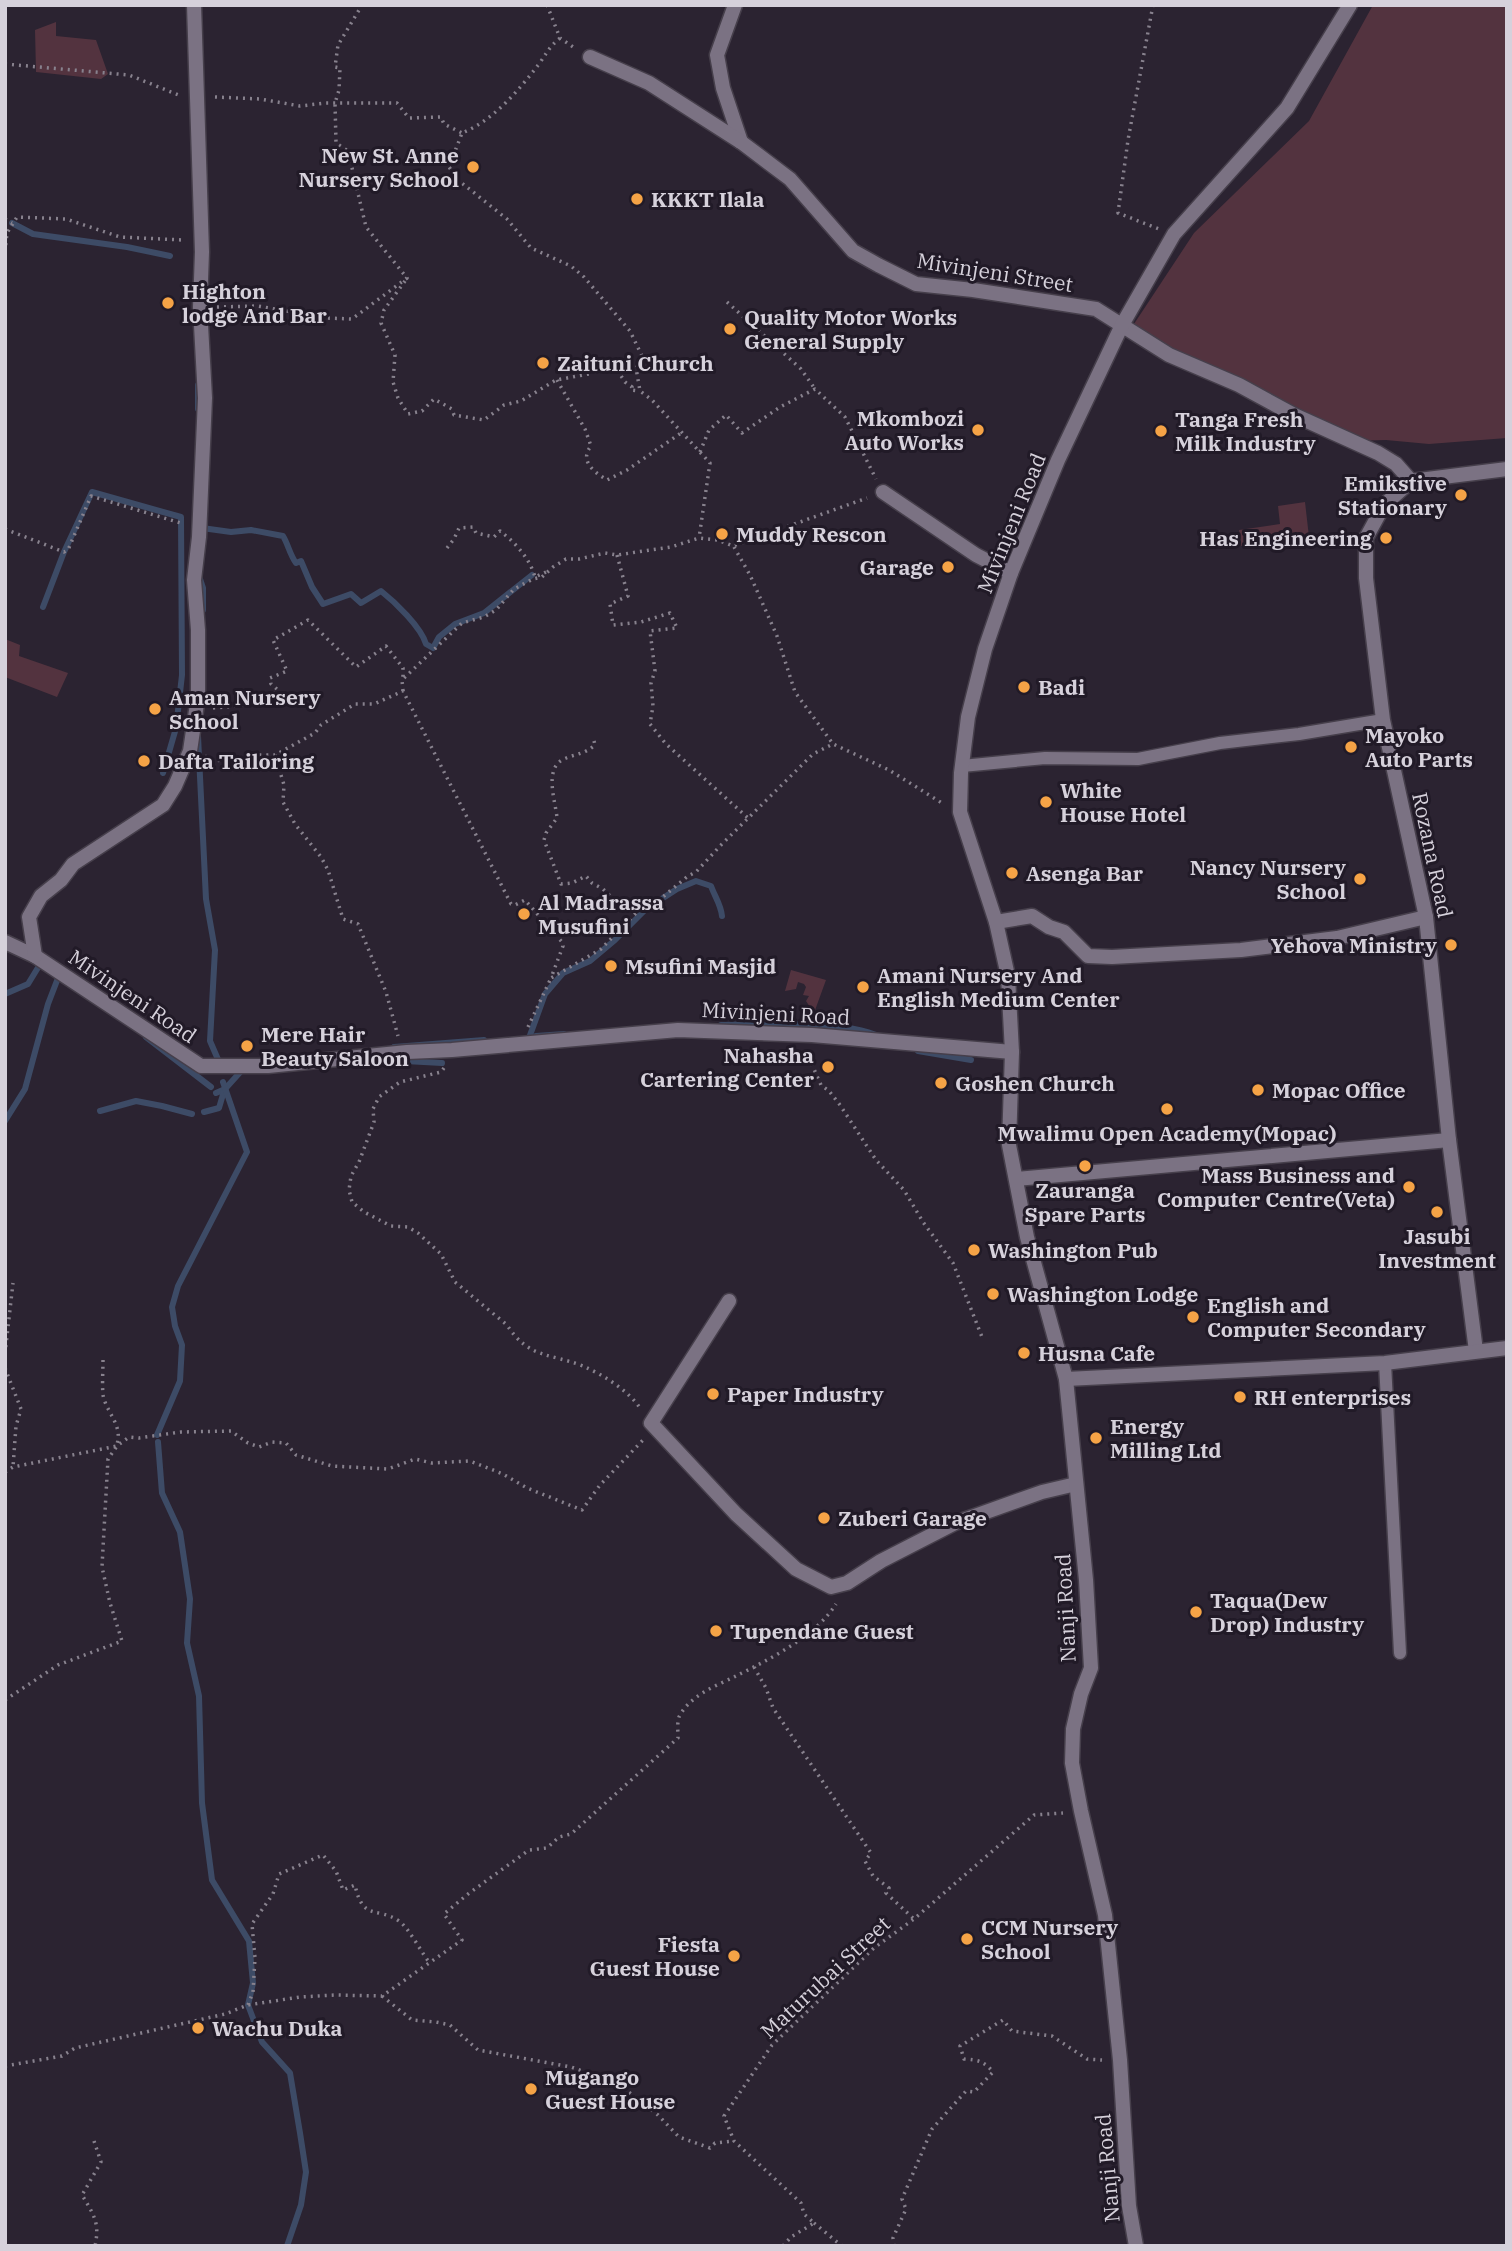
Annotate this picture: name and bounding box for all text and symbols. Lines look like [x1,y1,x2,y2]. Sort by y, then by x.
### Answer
place label: New St. Anne Nursery School [299,141,459,193]
marker: New St. Anne Nursery School [465,159,481,175]
place label: KKKT Ilala [651,185,764,213]
marker: KKKT Ilala [629,191,645,207]
street label: Mivinjeni Street [915,246,1075,298]
place label: Highton lodge And Bar [182,277,328,329]
marker: Highton lodge And Bar [160,295,176,311]
place label: Quality Motor Works General Supply [744,303,957,355]
marker: Quality Motor Works General Supply [722,321,738,337]
place label: Zaituni Church [557,349,714,377]
marker: Zaituni Church [535,355,551,371]
place label: Mkombozi Auto Works [845,404,964,456]
place label: Tanga Fresh Milk Industry [1175,405,1316,457]
marker: Mkombozi Auto Works [970,422,986,438]
marker: Tanga Fresh Milk Industry [1153,423,1169,439]
street label: Mivinjeni Road [970,449,1052,597]
place label: Emikstive Stationary [1338,469,1447,521]
marker: Emikstive Stationary [1453,487,1469,503]
place label: Muddy Rescon [736,520,887,548]
place label: Has Engineering [1199,524,1373,552]
marker: Muddy Rescon [714,526,730,542]
marker: Has Engineering [1378,530,1394,546]
place label: Garage [860,553,934,581]
marker: Garage [940,559,956,575]
place label: Badi [1038,673,1085,701]
marker: Badi [1016,679,1032,695]
place label: Aman Nursery School [169,683,321,735]
marker: Aman Nursery School [147,701,163,717]
place label: Mayoko Auto Parts [1365,721,1473,773]
marker: Mayoko Auto Parts [1343,739,1359,755]
place label: Dafta Tailoring [158,747,315,775]
marker: Dafta Tailoring [136,753,152,769]
place label: White House Hotel [1060,776,1186,828]
street label: Rozana Road [1406,790,1460,920]
marker: White House Hotel [1038,794,1054,810]
place label: Nancy Nursery School [1190,853,1346,905]
place label: Asenga Bar [1026,859,1144,887]
marker: Asenga Bar [1004,865,1020,881]
marker: Nancy Nursery School [1352,871,1368,887]
place label: Al Madrassa Musufini [538,888,664,940]
marker: Al Madrassa Musufini [516,906,532,922]
place label: Yehova Ministry [1271,931,1437,959]
marker: Yehova Ministry [1443,937,1459,953]
street label: Mivinjeni Road [63,943,203,1049]
place label: Msufini Masjid [625,952,776,980]
marker: Msufini Masjid [603,958,619,974]
place label: Amani Nursery And English Medium Center [877,961,1120,1013]
marker: Amani Nursery And English Medium Center [855,979,871,995]
street label: Mivinjeni Road [701,995,851,1031]
place label: Mere Hair Beauty Saloon [261,1020,409,1072]
marker: Mere Hair Beauty Saloon [239,1038,255,1054]
place label: Nahasha Cartering Center [640,1041,815,1093]
marker: Nahasha Cartering Center [820,1059,836,1075]
place label: Goshen Church [955,1069,1115,1097]
marker: Goshen Church [933,1075,949,1091]
place label: Mopac Office [1272,1076,1406,1104]
marker: Mopac Office [1250,1082,1266,1098]
marker: Mwalimu Open Academy(Mopac) [1159,1101,1175,1117]
place label: Mwalimu Open Academy(Mopac) [998,1119,1336,1147]
marker: Zauranga Spare Parts [1077,1158,1093,1174]
place label: Mass Business and Computer Centre(Veta) [1157,1161,1395,1213]
place label: Zauranga Spare Parts [1025,1176,1145,1228]
marker: Mass Business and Computer Centre(Veta) [1401,1179,1417,1195]
marker: Jasubi Investment [1429,1204,1445,1220]
place label: Jasubi Investment [1378,1222,1496,1274]
place label: Washington Pub [988,1236,1158,1264]
marker: Washington Pub [966,1242,982,1258]
place label: Washington Lodge [1007,1280,1198,1308]
marker: Washington Lodge [985,1286,1001,1302]
place label: English and Computer Secondary [1207,1291,1426,1343]
marker: English and Computer Secondary [1185,1309,1201,1325]
place label: Husna Cafe [1038,1339,1155,1367]
marker: Husna Cafe [1016,1345,1032,1361]
place label: Paper Industry [727,1380,884,1408]
place label: RH enterprises [1254,1383,1411,1411]
marker: Paper Industry [705,1386,721,1402]
marker: RH enterprises [1232,1389,1248,1405]
place label: Energy Milling Ltd [1110,1412,1221,1464]
marker: Energy Milling Ltd [1088,1430,1104,1446]
place label: Zuberi Garage [838,1504,987,1532]
marker: Zuberi Garage [816,1510,832,1526]
street label: Nanji Road [1048,1553,1082,1663]
place label: Taqua(Dew Drop) Industry [1210,1586,1364,1638]
marker: Taqua(Dew Drop) Industry [1188,1604,1204,1620]
place label: Tupendane Guest [730,1617,914,1645]
marker: Tupendane Guest [708,1623,724,1639]
street label: Maturubai Street [754,1910,896,2044]
place label: CCM Nursery School [981,1913,1118,1965]
place label: Fiesta Guest House [590,1930,720,1982]
marker: CCM Nursery School [959,1931,975,1947]
marker: Fiesta Guest House [726,1948,742,1964]
place label: Wachu Duka [212,2014,342,2042]
marker: Wachu Duka [190,2020,206,2036]
place label: Mugango Guest House [545,2063,676,2115]
marker: Mugango Guest House [523,2081,539,2097]
street label: Nanji Road [1088,2112,1126,2224]

